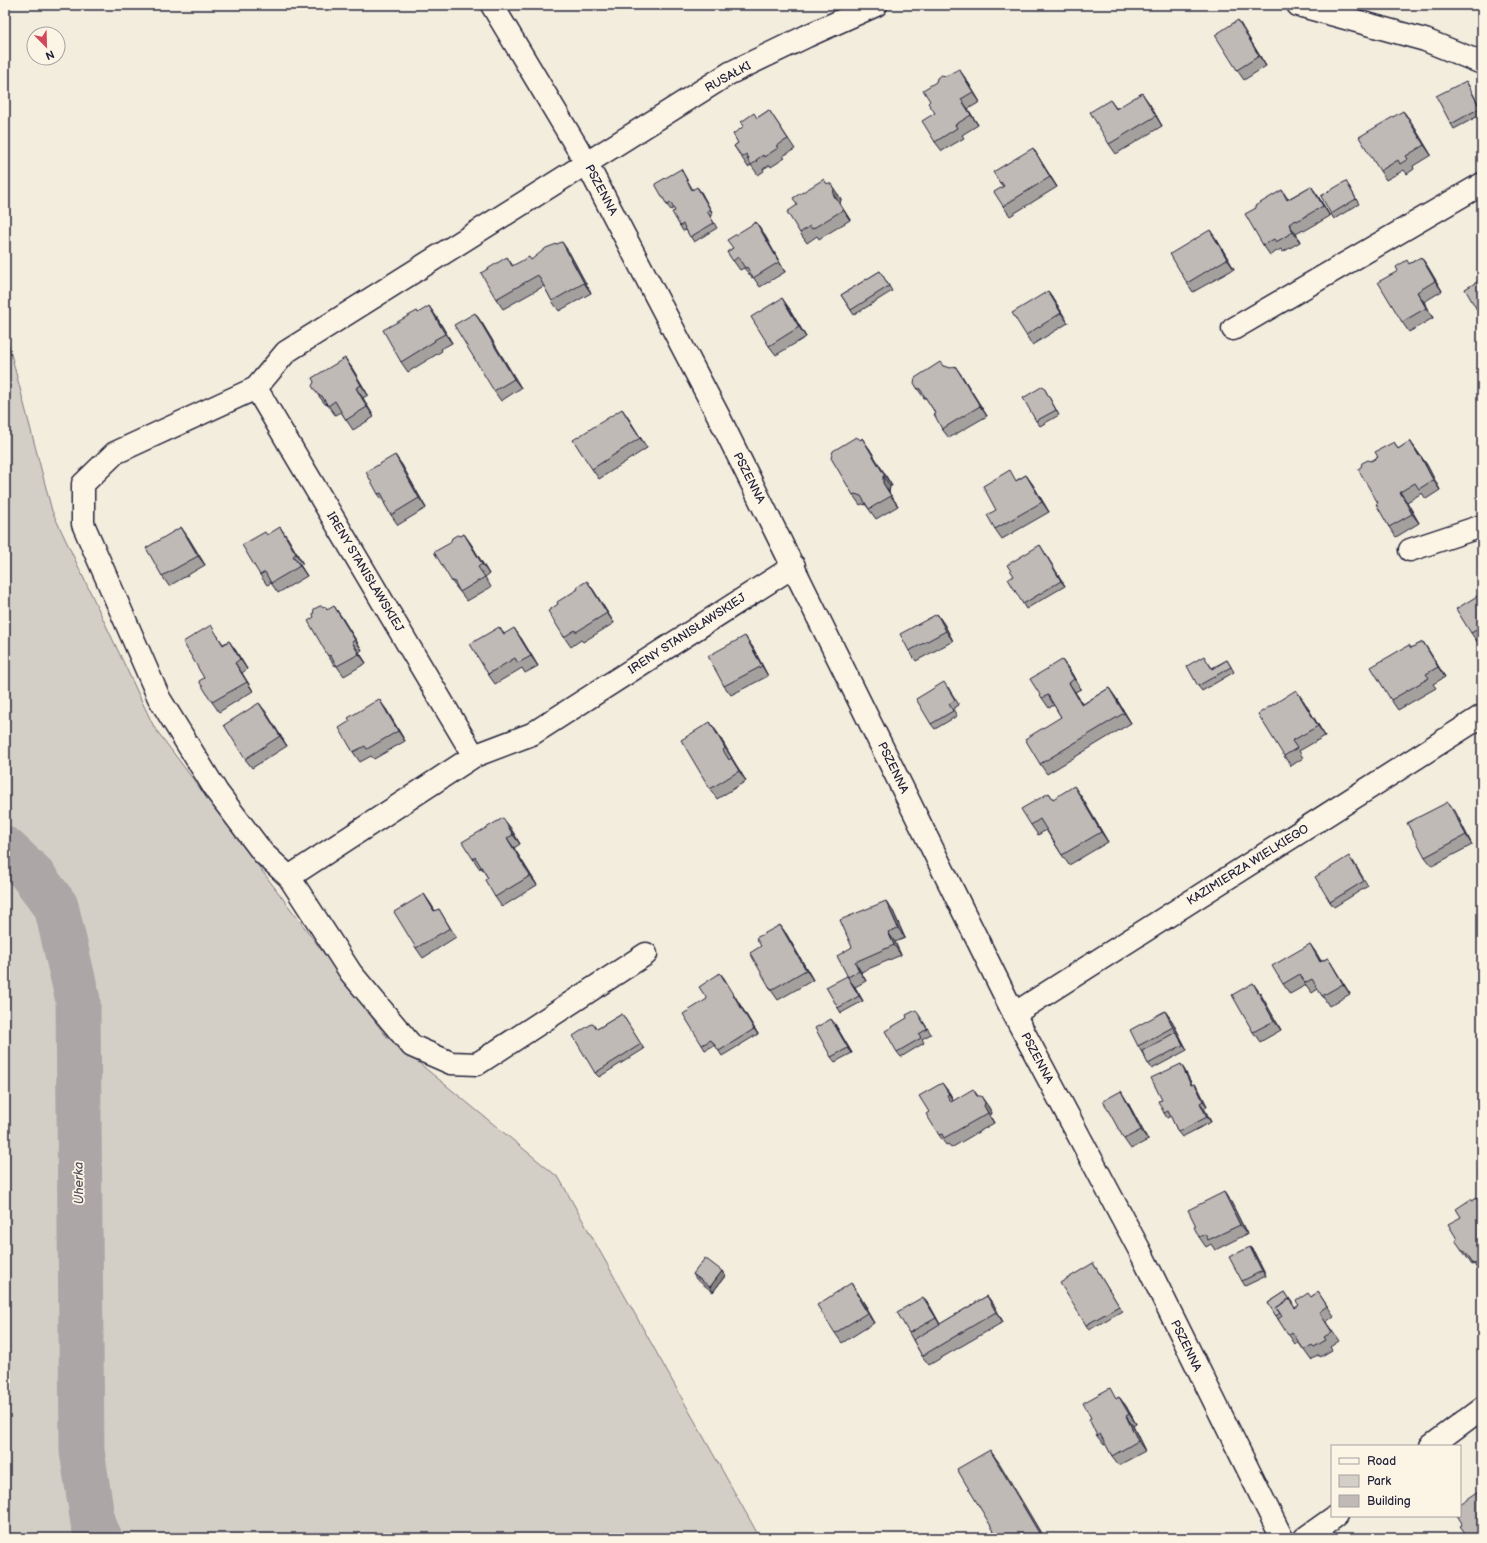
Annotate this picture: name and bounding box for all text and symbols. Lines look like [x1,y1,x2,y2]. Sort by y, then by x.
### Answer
north arrow [26,26,66,66]
text: N [43,47,56,62]
street label: RUSAŁKI [702,58,754,96]
street label: PSZENNA [581,162,621,219]
street label: PSZENNA [730,450,769,507]
street label: IRENY STANISŁAWSKIEJ [323,509,407,635]
street label: IRENY STANISŁAWSKIEJ [625,590,749,678]
street label: PSZENNA [874,740,912,797]
street label: KAZIMIERZA WIELKIEGO [1184,821,1312,909]
street label: PSZENNA [1017,1030,1057,1087]
water label: Uherka [71,1162,87,1204]
street label: PSZENNA [1167,1318,1205,1375]
legend [1331,1445,1461,1517]
text: Road [1367,1454,1396,1469]
text: Park [1367,1474,1391,1489]
text: Building [1367,1494,1411,1509]

